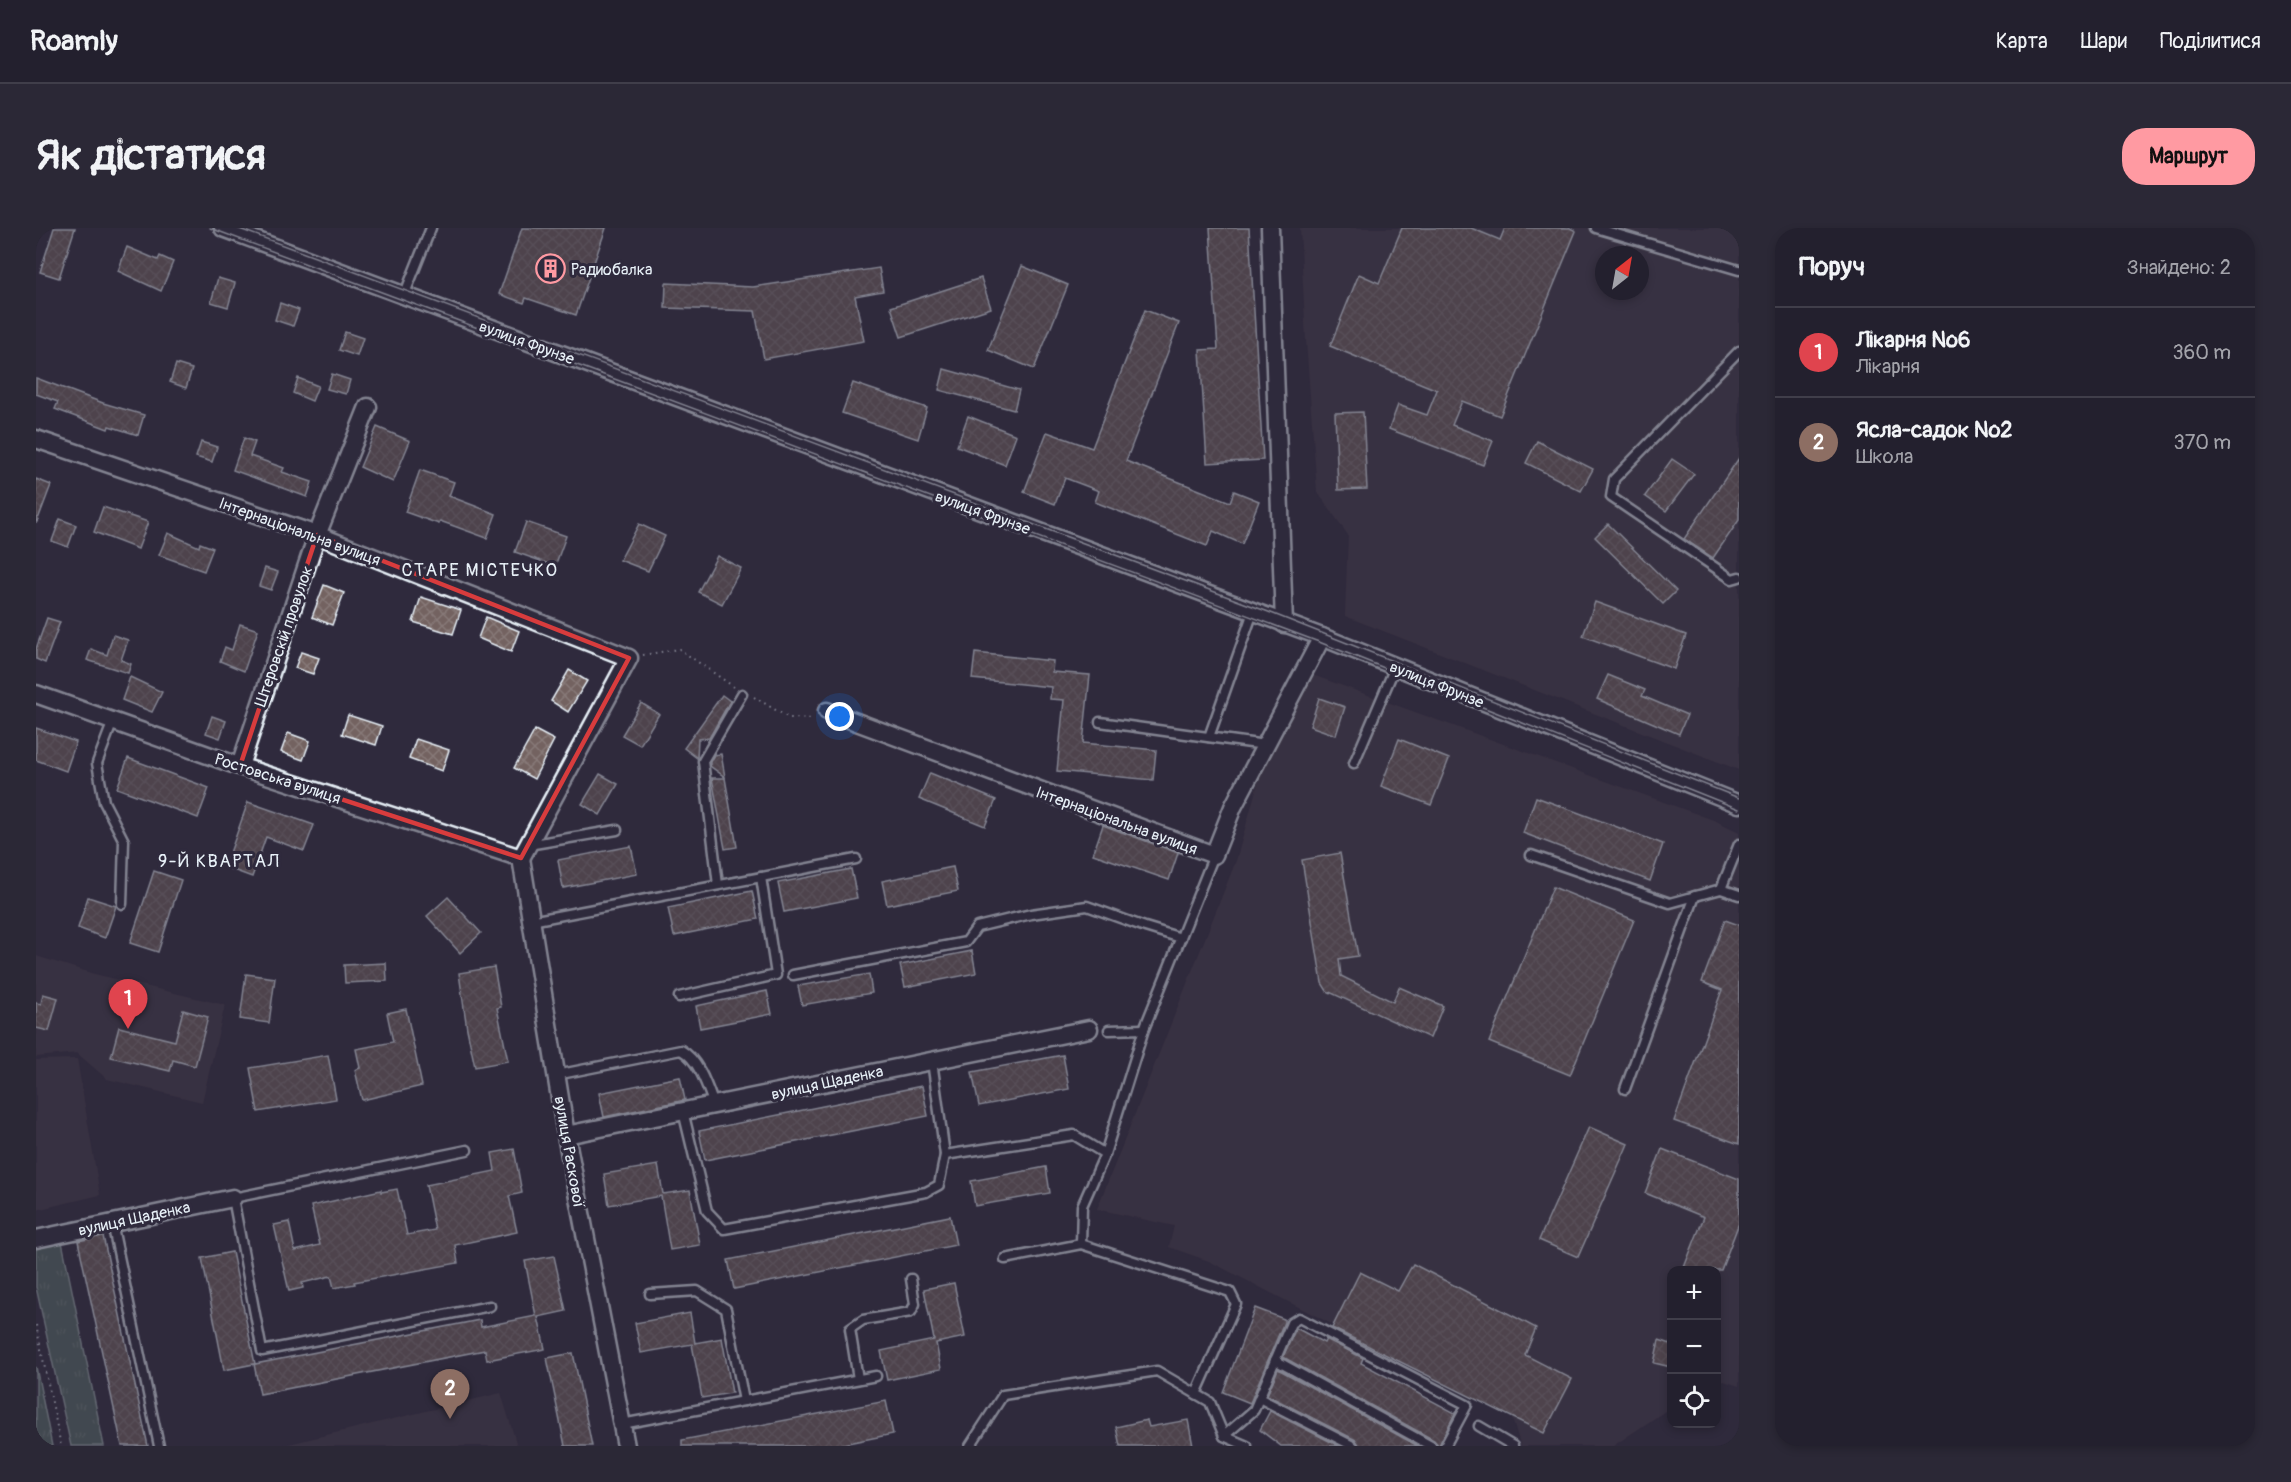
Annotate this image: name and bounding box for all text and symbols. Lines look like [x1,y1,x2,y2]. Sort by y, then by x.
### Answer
text: Roamly [30,24,118,59]
text: Карта [1996,28,2048,55]
text: Шари [2081,28,2127,55]
text: Поділитися [2160,28,2261,55]
button: Маршрут [2122,128,2255,185]
text: Як дістатися [36,130,266,182]
north arrow [1595,246,1649,300]
text: Поруч [1799,251,1865,283]
building icon: Радиобалка [534,253,566,285]
text: Знайдено: 2 [2127,255,2231,280]
place label: Радиобалка [571,260,652,280]
street label: вулиця Фрунзе [476,316,577,369]
text: Лікарня №6 [1856,326,1971,354]
text: 1 [1815,340,1822,365]
text: 360 m [2172,340,2231,365]
text: Лікарня [1856,354,1920,379]
text: Ясла-садок №2 [1856,416,2013,444]
text: 2 [1813,430,1824,455]
text: 370 m [2174,430,2231,455]
text: Школа [1856,444,1913,469]
street label: вулиця Фрунзе [932,486,1033,539]
street label: Інтернаціональна вулиця [216,493,383,571]
district label: СТАРЕ МІСТЕЧКО [401,559,559,582]
street label: Штеровскій провулок [250,563,317,709]
street label: вулиця Фрунзе [1387,657,1487,713]
your location [825,702,854,731]
street label: Ростовська вулиця [212,749,343,809]
street label: Інтернаціональна вулиця [1033,782,1200,860]
district label: 9-Й КВАРТАЛ [158,850,280,873]
pin: 1 [108,980,148,1029]
street label: вулиця Щаденка [769,1061,885,1105]
street label: вулиця Раскової [549,1095,589,1210]
street label: вулиця Щаденка [76,1197,192,1241]
map controls [1667,1266,1721,1428]
button: + [1667,1266,1721,1320]
button: − [1667,1320,1721,1374]
pin: 2 [430,1370,470,1419]
button: locate [1667,1374,1721,1428]

